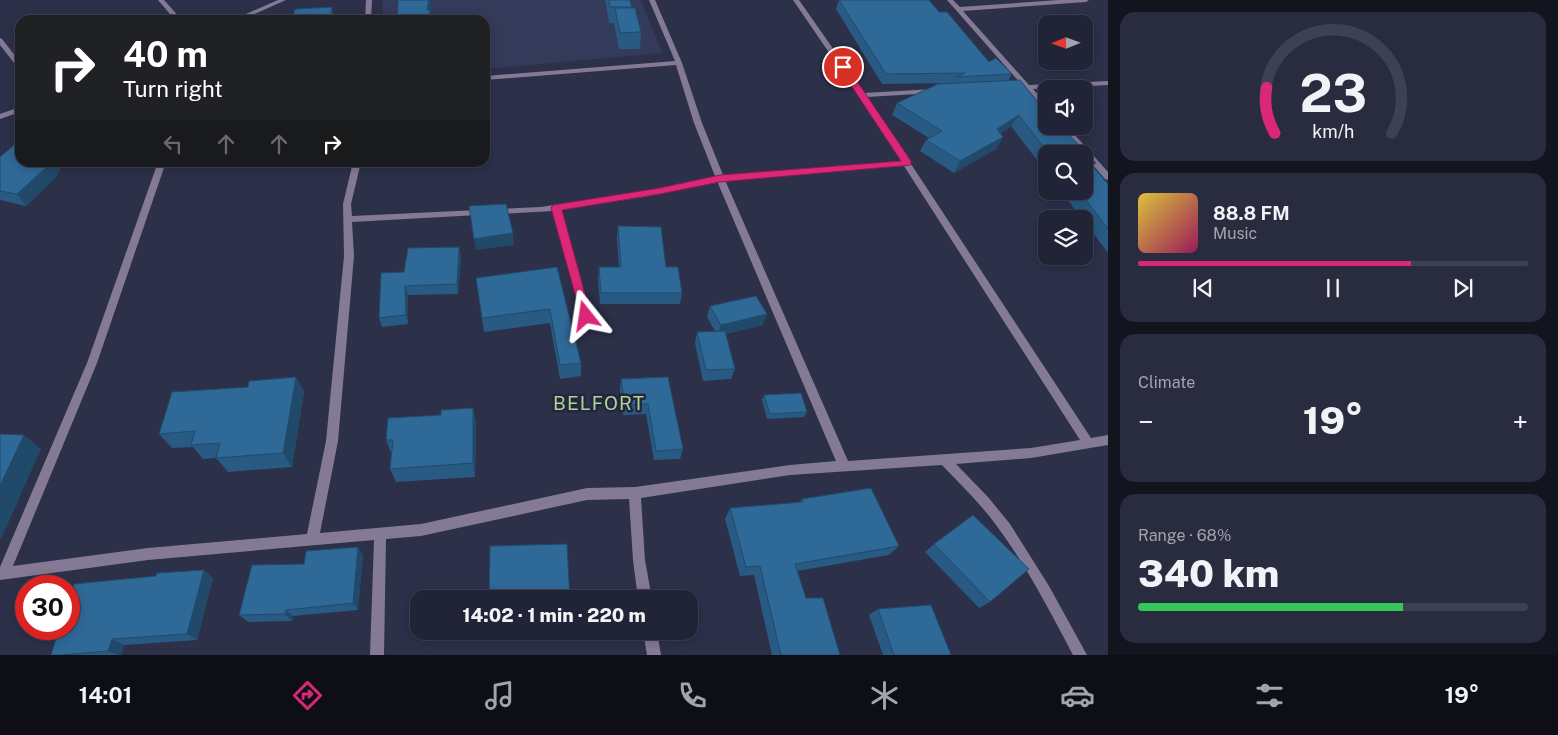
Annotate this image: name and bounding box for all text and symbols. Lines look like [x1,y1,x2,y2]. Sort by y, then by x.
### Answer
north arrow [1038,15,1092,70]
map controls [1038,15,1093,265]
text: 40 m [123,34,208,75]
icon: right [40,35,105,100]
pin [822,46,864,88]
icon: arrive [829,53,857,81]
text: 23 [1299,63,1367,124]
text: Turn right [123,76,223,102]
button: sound [1038,80,1093,135]
text: km/h [1312,121,1354,142]
icon: left [159,130,187,158]
icon: ahead [212,130,240,158]
icon: ahead [265,130,293,158]
icon: right [318,130,346,158]
button: search [1038,145,1093,200]
text: 88.8 FM [1213,202,1290,224]
button: layers [1038,210,1093,265]
text: Music [1213,224,1257,243]
icon: previous [1189,274,1217,302]
icon: pause [1319,274,1347,302]
icon: next [1449,274,1477,302]
position arrow [559,289,611,341]
text: Climate [1138,373,1195,392]
district label: BELFORT [553,392,645,414]
text: 19° [1303,398,1363,443]
text: − [1138,405,1154,438]
text: + [1512,405,1528,438]
text: Range · 68% [1138,526,1231,545]
text: 340 km [1138,551,1279,596]
speed limit sign: 30 [15,575,80,640]
text: 14:02 · 1 min · 220 m [462,604,646,626]
icon: directions [290,678,325,713]
icon: music [482,678,517,713]
icon: phone [675,678,710,713]
icon: climate [867,678,902,713]
icon: car [1060,678,1095,713]
icon: filters [1252,678,1287,713]
text: 14:01 [79,682,132,708]
text: 19° [1445,682,1479,708]

